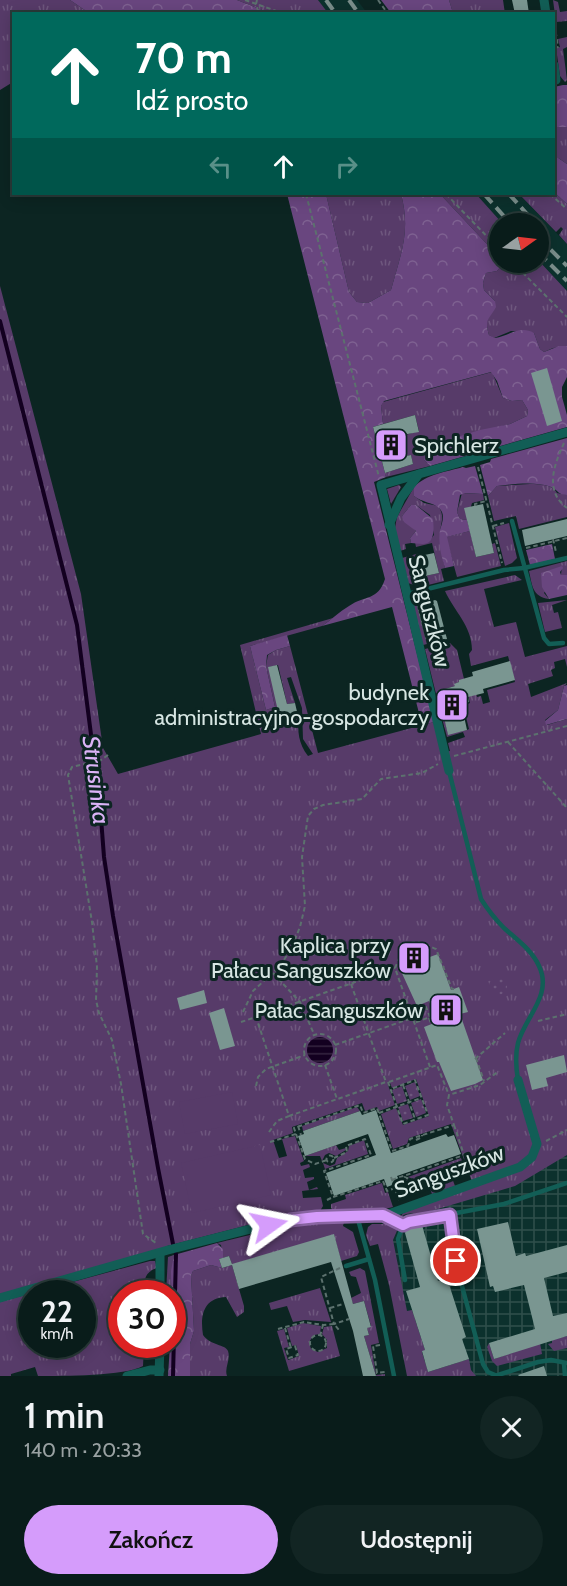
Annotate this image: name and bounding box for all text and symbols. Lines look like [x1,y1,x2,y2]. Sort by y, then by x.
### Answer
text: 70 m [135,32,232,84]
icon: ahead [36,36,114,114]
text: Idź prosto [135,84,248,117]
icon: left [204,150,237,183]
icon: ahead [267,150,300,183]
icon: right [330,150,363,183]
north arrow [489,213,549,273]
map controls [489,213,549,273]
building icon: Spichlerz [373,427,409,463]
place label: Spichlerz [414,432,499,459]
street label: Sanguszków [403,552,457,670]
place label: budynek administracyjno-gospodarczy [155,679,429,731]
building icon: budynek administracyjno-gospodarczy [434,687,470,723]
water label: Strusinka [77,734,116,826]
place label: Kaplica przy Pałacu Sanguszków [211,932,391,984]
building icon: Kaplica przy Pałacu Sanguszków [396,940,432,976]
building icon: Pałac Sanguszków [428,992,464,1028]
place label: Pałac Sanguszków [255,997,423,1024]
street label: Sanguszków [391,1139,508,1204]
position arrow [237,1193,301,1257]
pin [430,1235,481,1286]
icon: arrive [439,1244,472,1277]
speed limit sign: 30 [108,1280,186,1358]
text: 22 [41,1293,73,1330]
text: km/h [41,1325,73,1343]
text: 1 min [24,1393,104,1437]
button: close [480,1396,543,1459]
text: 140 m · 20:33 [24,1438,142,1462]
button: Zakończ [24,1505,278,1574]
button: Udostępnij [290,1505,543,1574]

